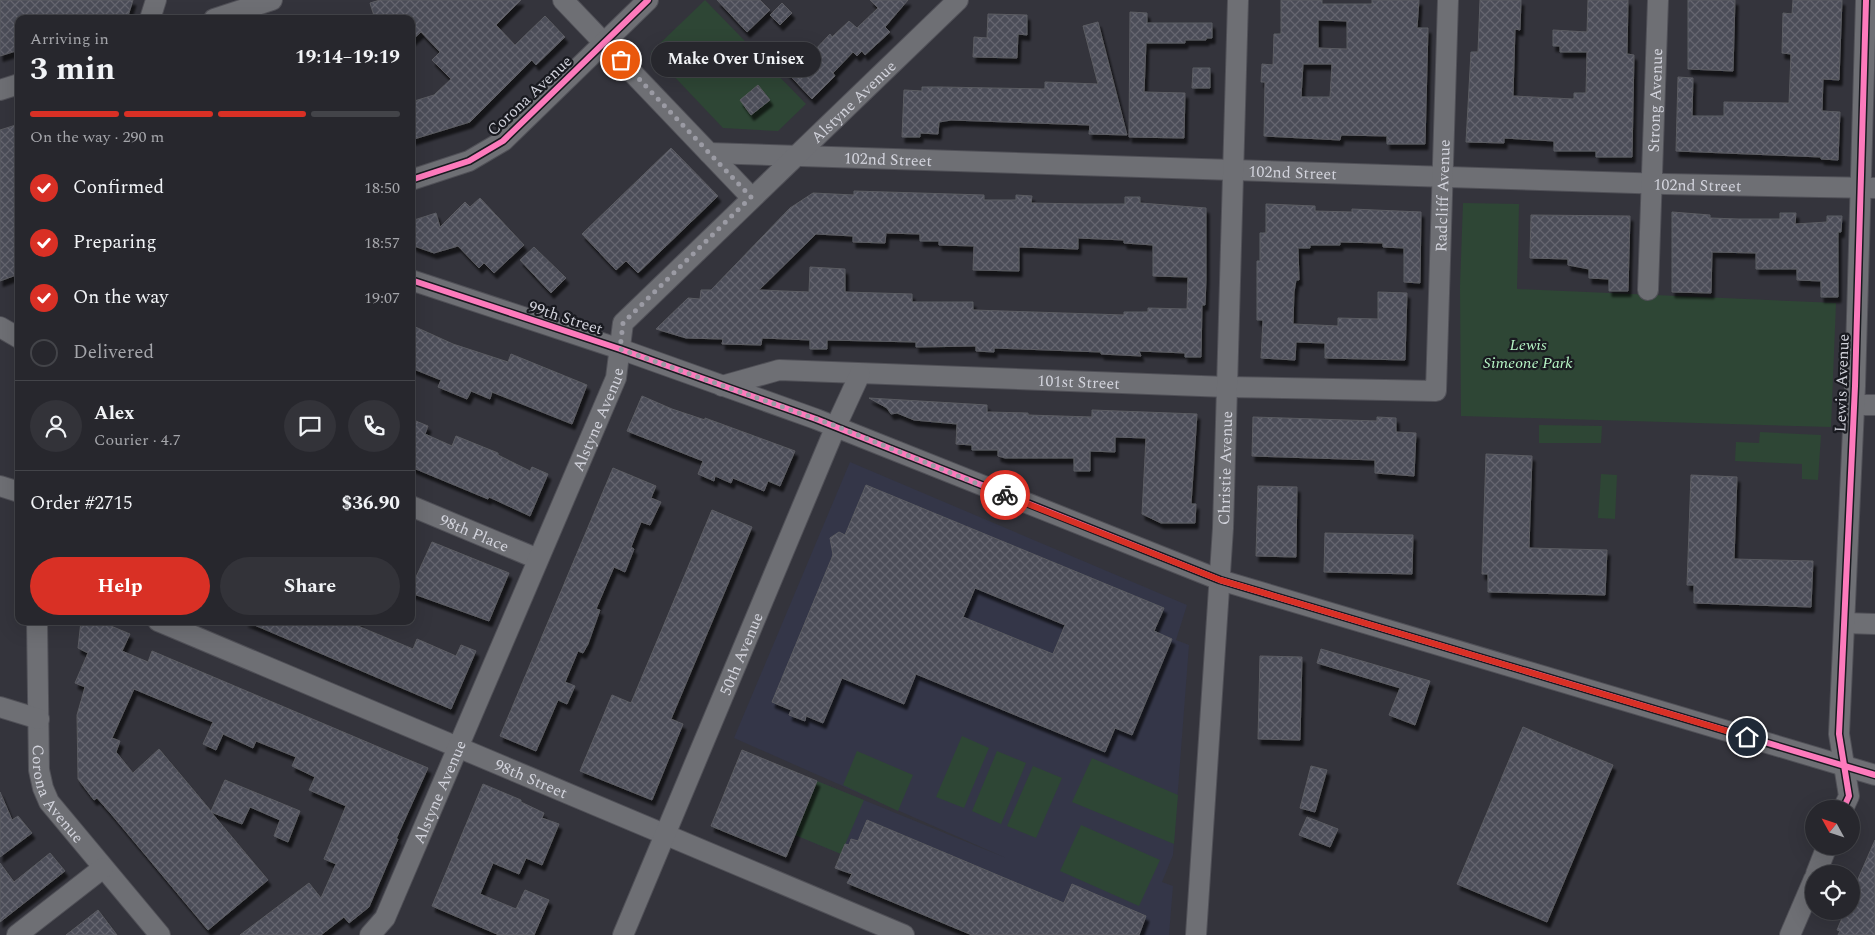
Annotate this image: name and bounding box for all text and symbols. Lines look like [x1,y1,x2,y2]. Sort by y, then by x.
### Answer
text: Arriving in [30,27,109,51]
pin [600,39,642,81]
callout: Make Over Unisex [651,42,821,78]
text: 19:14–19:19 [295,43,400,72]
text: 3 min [30,45,115,94]
icon: bag [607,46,635,74]
text: Make Over Unisex [668,47,804,71]
street label: Strong Avenue [1642,48,1669,153]
street label: Corona Avenue [482,50,578,142]
street label: Alstyne Avenue [806,55,902,149]
text: On the way · 290 m [30,125,164,149]
street label: Radcliff Avenue [1429,139,1457,252]
street label: 102nd Street [843,146,933,173]
street label: 102nd Street [1248,159,1338,186]
text: Confirmed [73,173,164,202]
street label: 102nd Street [1653,173,1742,198]
icon: check [30,174,58,202]
text: 18:50 [364,176,400,200]
text: Preparing [73,228,157,257]
icon: check [30,229,58,257]
text: 18:57 [364,231,400,255]
text: On the way [73,283,169,312]
icon: check [30,284,58,312]
text: 19:07 [364,286,400,310]
street label: 99th Street [525,295,606,341]
park label: Lewis Simeone Park [1483,333,1573,375]
street label: Lewis Avenue [1828,333,1856,433]
text: Delivered [73,338,154,367]
street label: Alstyne Avenue [566,366,630,475]
street label: 101st Street [1037,369,1121,396]
text: Alex [94,399,135,428]
button: person [30,400,82,452]
button: chat [284,400,336,452]
button: phone [348,400,400,452]
street label: Christie Avenue [1212,410,1239,525]
text: Courier · 4.7 [94,428,181,452]
courier [980,470,1030,520]
icon: bike [991,481,1019,509]
text: Order #2715 [30,489,133,518]
text: $36.90 [342,489,400,518]
street label: 98th Place [436,508,513,559]
button: Help [30,557,210,615]
button: Share [220,557,400,615]
street label: 50th Avenue [714,609,770,699]
pin [1726,716,1768,758]
icon: home [1733,723,1761,751]
street label: Alstyne Avenue [407,737,473,848]
street label: Corona Avenue [26,744,89,849]
street label: 98th Street [491,753,571,805]
north arrow [1805,800,1860,855]
map controls [1805,800,1860,920]
button: locate [1805,865,1860,920]

